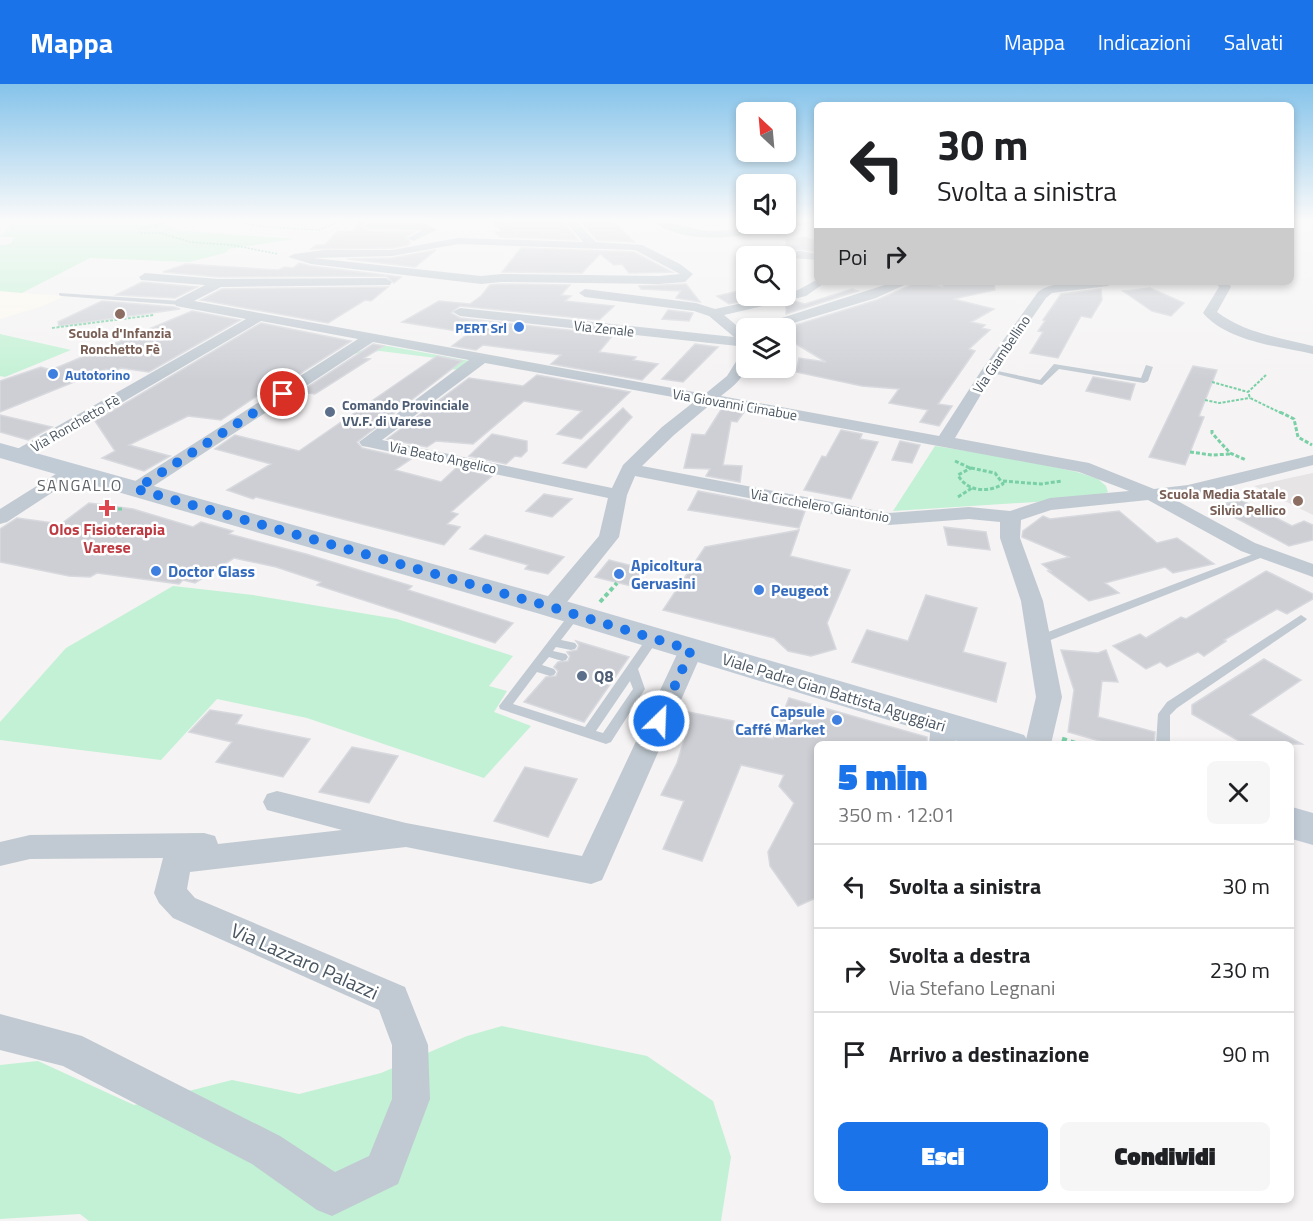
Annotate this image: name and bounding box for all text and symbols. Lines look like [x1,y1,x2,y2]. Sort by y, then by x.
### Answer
text: Mappa [30,21,113,64]
text: Mappa [1004,26,1065,58]
text: Indicazioni [1098,26,1191,58]
text: Salvati [1224,26,1283,58]
north arrow [736,102,796,162]
map controls [736,102,796,378]
text: 30 m [937,112,1029,176]
icon: left [838,126,916,204]
text: Svolta a sinistra [937,170,1117,211]
button: sound [736,174,796,234]
text: Poi [838,240,867,274]
icon: right [879,240,912,273]
button: search [736,246,796,306]
marker: Scuola d'Infanzia Ronchetto Fè [113,307,127,321]
street label: Via Giambellino [967,311,1035,397]
street label: Via Zenale [573,314,635,342]
place label: PERT Srl [455,317,507,338]
button: layers [736,318,796,378]
marker: PERT Srl [512,320,526,334]
place label: Scuola d'Infanzia Ronchetto Fè [69,322,171,359]
place label: Autotorino [65,364,130,385]
marker: Autotorino [46,367,60,381]
pin [257,368,308,419]
icon: arrive [266,377,299,410]
street label: Via Giovanni Cimabue [671,383,799,425]
street label: Via Ronchetto Fè [27,389,123,457]
place label: Comando Provinciale VV.F. di Varese [342,394,469,431]
marker: Comando Provinciale VV.F. di Varese [323,405,337,419]
street label: Via Beato Angelico [387,435,499,479]
district label: SANGALLO [37,473,123,497]
street label: Via Cicchelero Giantonio [749,482,891,528]
place label: Scuola Media Statale Silvio Pellico [1159,483,1286,520]
marker: Scuola Media Statale Silvio Pellico [1291,494,1305,508]
marker: Olos Fisioterapia Varese [98,499,116,517]
place label: Olos Fisioterapia Varese [49,517,165,559]
place label: Apicoltura Gervasini [631,553,702,595]
place label: Doctor Glass [168,559,255,583]
marker: Doctor Glass [149,564,163,578]
marker: Apicoltura Gervasini [612,567,626,581]
place label: Peugeot [771,578,829,602]
marker: Peugeot [752,583,766,597]
street label: Viale Padre Gian Battista Aguggiari [719,646,949,738]
place label: Q8 [594,664,613,688]
marker: Q8 [575,669,589,683]
position arrow [627,689,691,753]
place label: Capsule Caffé Market [735,699,825,741]
marker: Capsule Caffé Market [830,713,844,727]
text: 5 min [838,749,927,804]
button: close [1207,761,1270,824]
text: 350 m · 12:01 [838,799,955,830]
text: Svolta a sinistra [889,869,1041,903]
text: 30 m [1222,869,1270,903]
icon: left [838,870,871,903]
street label: Via Lazzaro Palazzi [226,915,384,1007]
text: Svolta a destra [889,938,1031,972]
text: 230 m [1210,953,1270,987]
icon: right [838,954,871,987]
text: Via Stefano Legnani [889,972,1055,1003]
text: Arrivo a destinazione [889,1037,1089,1071]
text: 90 m [1222,1037,1270,1071]
icon: arrive [838,1038,871,1071]
button: Esci [838,1122,1048,1191]
button: Condividi [1060,1122,1270,1191]

